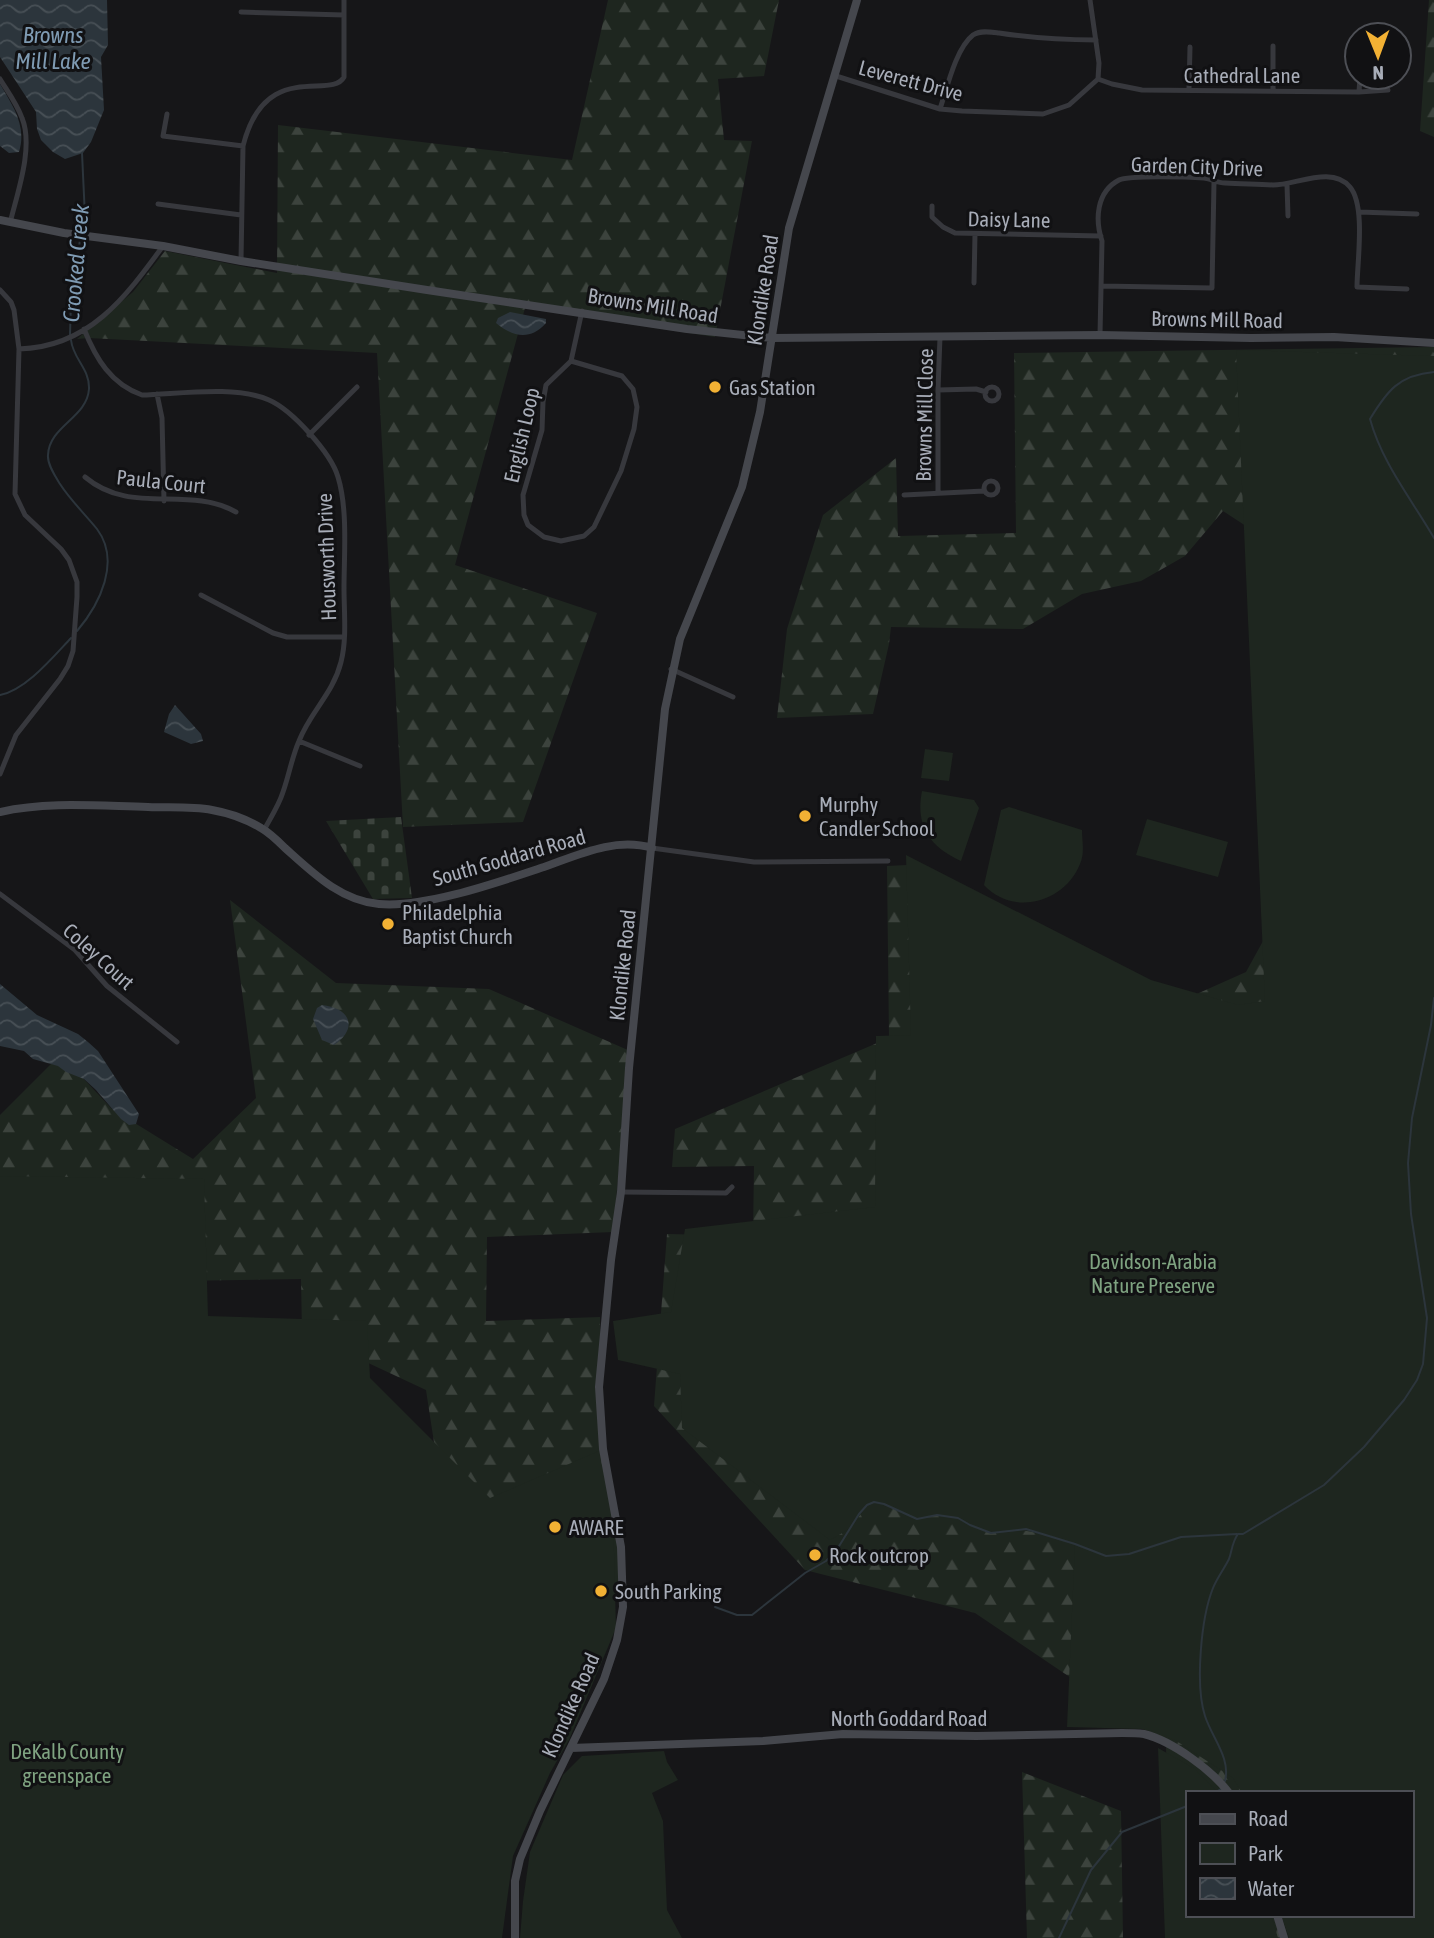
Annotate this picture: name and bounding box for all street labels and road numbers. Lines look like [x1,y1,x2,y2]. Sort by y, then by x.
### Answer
street label: Leverett Drive [856,55,966,105]
street label: Cathedral Lane [1184,63,1300,87]
street label: Garden City Drive [1130,152,1264,180]
street label: Daisy Lane [967,206,1051,232]
street label: Klondike Road [741,233,783,347]
street label: Browns Mill Road [586,283,720,327]
street label: Browns Mill Road [1151,306,1283,332]
street label: Browns Mill Close [911,348,937,482]
street label: English Loop [498,385,544,485]
street label: Paula Court [115,464,207,498]
street label: Housworth Drive [312,493,340,621]
street label: South Goddard Road [430,824,588,890]
street label: Klondike Road [604,908,640,1022]
street label: Coley Court [59,918,139,994]
street label: Klondike Road [536,1649,604,1761]
street label: North Goddard Road [830,1706,988,1730]

